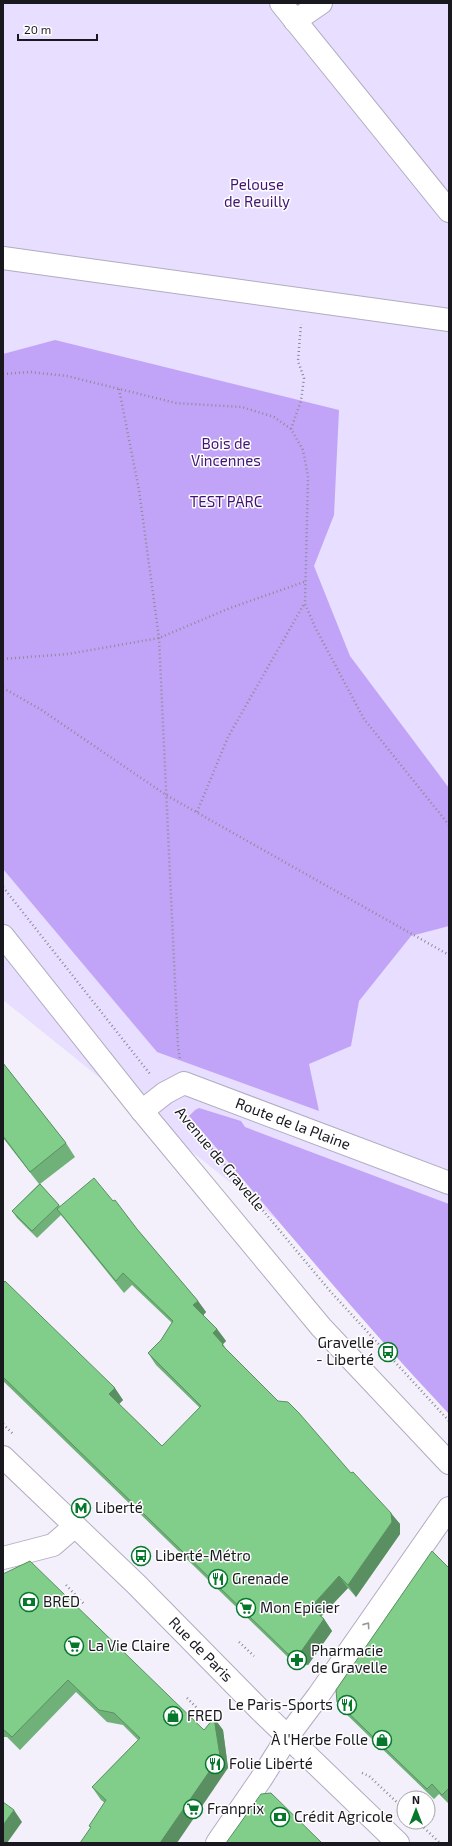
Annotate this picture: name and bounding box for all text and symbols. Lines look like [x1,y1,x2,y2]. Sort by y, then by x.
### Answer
scale bar [18,16,97,42]
text: 20 m [24,22,51,36]
park label: Pelouse de Reuilly [224,175,290,210]
park label: Bois de Vincennes [191,434,261,469]
park label: TEST PARC [190,492,263,510]
street label: Route de la Plaine [233,1093,353,1153]
street label: Avenue de Gravelle [172,1103,269,1214]
place label: Gravelle - Liberté [316,1333,374,1368]
bus stop icon: Gravelle - Liberté [377,1341,399,1363]
metro station icon: Liberté [70,1497,92,1519]
place label: Liberté [95,1498,143,1516]
bus stop icon: Liberté-Métro [130,1545,152,1567]
place label: Liberté-Métro [155,1546,251,1564]
restaurant icon: Grenade [207,1568,229,1590]
place label: Grenade [232,1569,289,1587]
bank icon: BRED [18,1591,40,1613]
place label: BRED [43,1592,80,1610]
supermarket icon: Mon Epicier [235,1597,257,1619]
place label: Mon Epicier [260,1598,340,1616]
street label: Rue de Paris [166,1613,237,1685]
one-way arrow [362,1622,369,1629]
supermarket icon: La Vie Claire [63,1635,85,1657]
place label: La Vie Claire [88,1636,170,1654]
place label: Pharmacie de Gravelle [311,1641,388,1676]
pharmacy icon: Pharmacie de Gravelle [286,1649,308,1671]
restaurant icon: Le Paris-Sports [336,1694,358,1716]
place label: Le Paris-Sports [228,1695,333,1713]
shop icon: FRED [162,1705,184,1727]
place label: FRED [187,1706,223,1724]
shop icon: À l'Herbe Folle [371,1729,393,1751]
place label: À l'Herbe Folle [271,1730,368,1748]
restaurant icon: Folie Liberté [204,1753,226,1775]
place label: Folie Liberté [229,1754,313,1772]
north arrow [396,1790,436,1830]
text: N [412,1793,420,1806]
supermarket icon: Franprix [182,1798,204,1820]
place label: Franprix [207,1799,264,1817]
bank icon: Crédit Agricole [269,1806,291,1828]
place label: Crédit Agricole [294,1807,393,1825]

